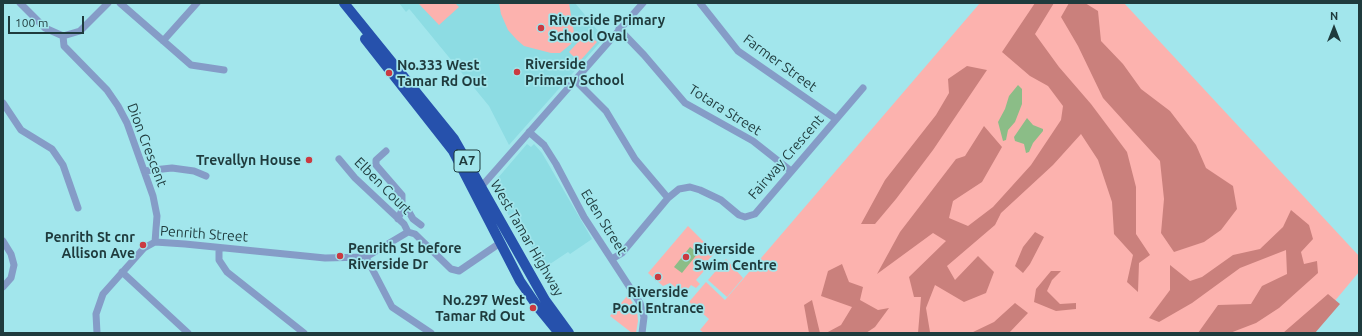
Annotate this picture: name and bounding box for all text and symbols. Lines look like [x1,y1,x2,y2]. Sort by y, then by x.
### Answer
scale bar [10,8,86,34]
north arrow [1314,8,1354,48]
text: N [1330,10,1338,22]
place label: Riverside Primary School Oval [549,12,665,44]
text: 100 m [15,16,48,29]
marker: Riverside Primary School Oval [536,23,546,33]
street label: Farmer Street [740,31,820,95]
place label: Riverside Primary School [525,56,624,88]
place label: No.333 West Tamar Rd Out [397,57,487,90]
marker: Riverside Primary School [512,67,522,77]
marker: No.333 West Tamar Rd Out [384,68,394,78]
street label: Totara Street [685,81,765,139]
street label: Dion Crescent [123,101,171,189]
street label: Fairway Crescent [745,111,827,203]
road number: A7 [454,150,480,172]
place label: Trevallyn House [196,152,301,168]
street label: Elben Court [351,154,415,218]
marker: Trevallyn House [304,155,314,165]
street label: West Tamar Highway [487,177,567,299]
street label: Eden Street [577,186,631,258]
street label: Penrith Street [159,223,249,245]
place label: Penrith St cnr Allison Ave [45,229,135,262]
marker: Penrith St cnr Allison Ave [138,240,148,250]
place label: Penrith St before Riverside Dr [348,240,462,272]
place label: Riverside Swim Centre [694,241,777,274]
marker: Penrith St before Riverside Dr [335,251,345,261]
marker: Riverside Swim Centre [681,252,691,262]
marker: Riverside Pool Entrance [653,272,663,282]
place label: Riverside Pool Entrance [612,284,704,316]
place label: No.297 West Tamar Rd Out [435,292,525,324]
marker: No.297 West Tamar Rd Out [528,303,538,313]

